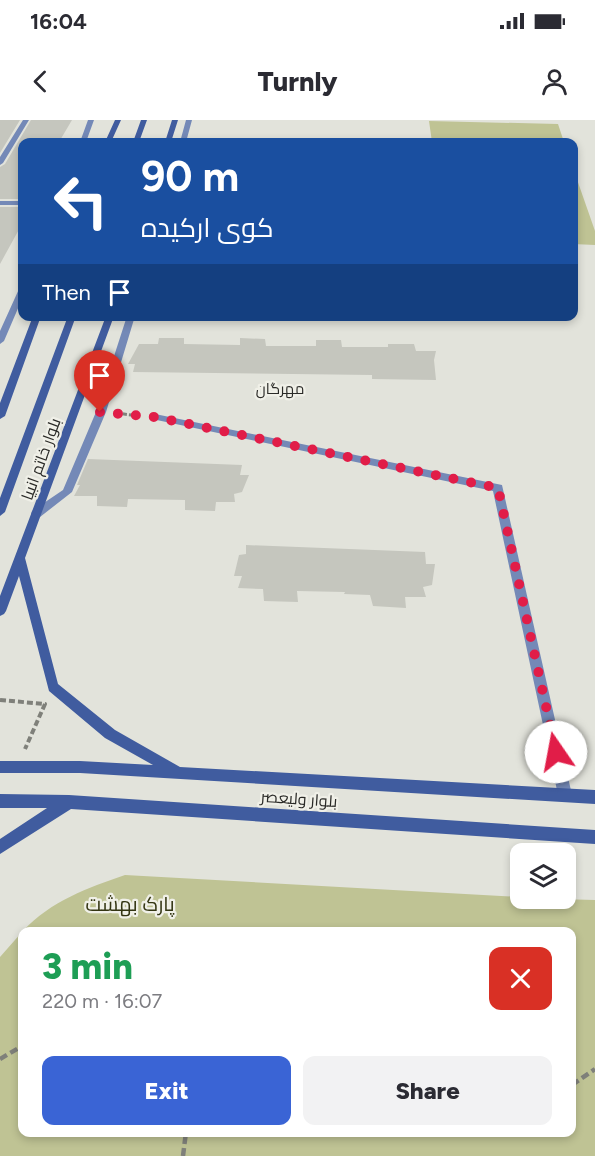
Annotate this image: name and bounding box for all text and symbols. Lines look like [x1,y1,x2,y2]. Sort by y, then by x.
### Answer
text: 16:04 [30,8,87,35]
icon: back [24,65,57,98]
text: Turnly [257,65,338,98]
icon: person [538,65,571,98]
text: 90 m [141,151,239,202]
icon: left [42,162,120,240]
text: کوی ارکیده [141,211,274,244]
icon: arrive [103,276,136,309]
text: Then [42,279,91,306]
pin [74,350,125,412]
icon: arrive [83,359,116,392]
district label: مهرگان [256,380,304,399]
street label: بلوار خاتم انبیا [17,415,67,503]
position arrow [524,720,588,784]
street label: بلوار ولیعصر [259,787,338,811]
map controls [510,843,576,909]
button: layers [510,843,576,909]
park label: پارک بهشت [85,892,175,917]
text: 3 min [42,945,133,988]
button: close [489,947,552,1010]
text: 220 m · 16:07 [42,989,162,1013]
button: Exit [42,1056,291,1125]
button: Share [303,1056,552,1125]

